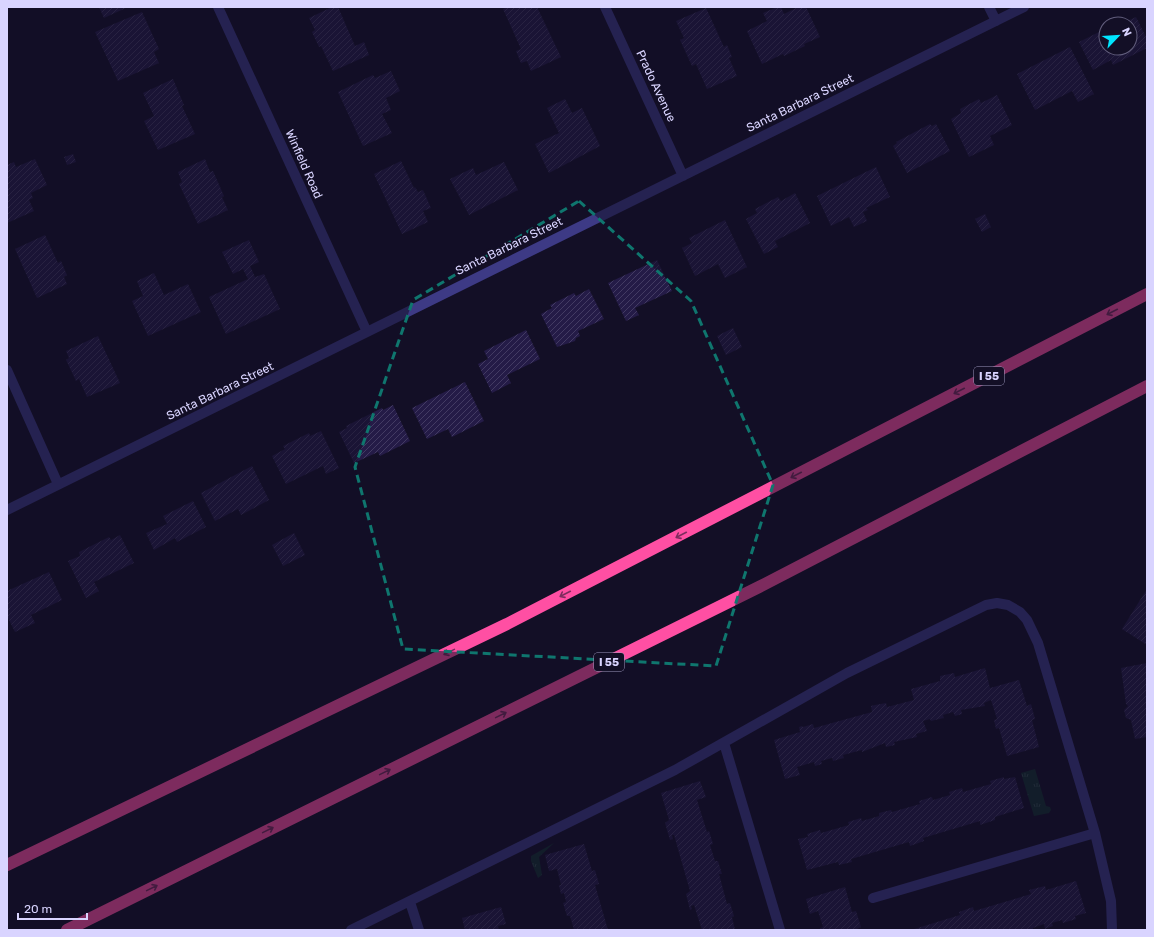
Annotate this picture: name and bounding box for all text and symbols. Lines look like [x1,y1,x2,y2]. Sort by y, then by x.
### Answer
north arrow [1098,16,1138,56]
text: N [1119,26,1134,38]
street label: Prado Avenue [633,48,679,124]
street label: Santa Barbara Street [744,71,856,135]
street label: Winfield Road [282,127,326,201]
street label: Santa Barbara Street [453,214,565,278]
one-way arrow [1107,309,1119,316]
street label: Santa Barbara Street [164,359,276,423]
road number: I 55 [974,367,1004,385]
one-way arrow [954,388,966,395]
one-way arrow [790,472,802,479]
one-way arrow [675,531,687,539]
one-way arrow [559,591,571,598]
one-way arrow [443,649,455,656]
road number: I 55 [594,653,624,671]
one-way arrow [495,711,507,718]
one-way arrow [379,768,391,775]
one-way arrow [262,826,274,833]
one-way arrow [146,884,158,891]
scale bar [18,895,87,921]
text: 20 m [24,902,52,916]

